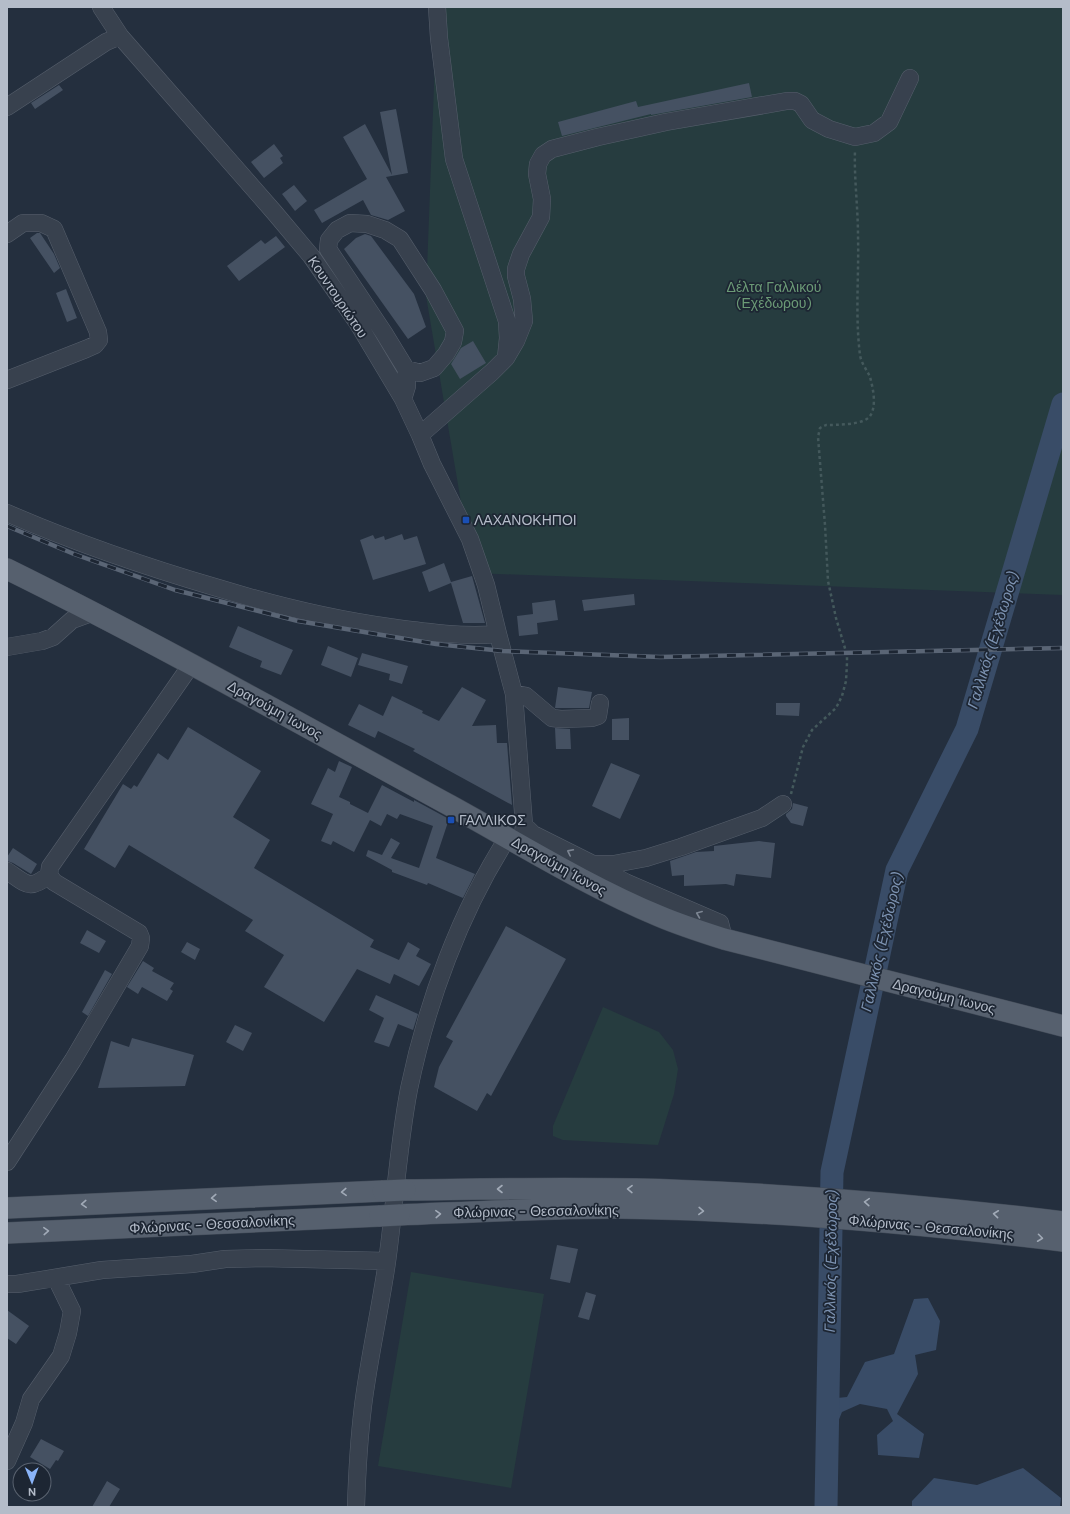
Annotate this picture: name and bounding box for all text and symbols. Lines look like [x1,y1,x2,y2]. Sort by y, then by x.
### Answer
street label: Κουντουριώτου [304,253,372,341]
park label: Δέλτα Γαλλικού (Εχέδωρου) [727,278,821,312]
place label: ΛΑΧΑΝΟΚΗΠΟΙ [474,511,577,529]
marker: ΛΑΧΑΝΟΚΗΠΟΙ [461,515,471,525]
water label: Γαλλικός (Εχέδωρος) [963,569,1024,711]
street label: Δραγούμη Ίωνος [225,677,326,744]
place label: ΓΑΛΛΙΚΟΣ [459,811,526,829]
marker: ΓΑΛΛΙΚΟΣ [446,815,456,825]
street label: Δραγούμη Ίωνος [509,833,610,900]
one-way arrow [567,849,574,857]
water label: Γαλλικός (Εχέδωρος) [856,870,908,1014]
one-way arrow [696,911,703,919]
street label: Δραγούμη Ίωνος [891,975,997,1018]
one-way arrow [497,1185,503,1193]
one-way arrow [627,1185,633,1193]
one-way arrow [341,1188,347,1197]
water label: Γαλλικός (Εχέδωρος) [820,1189,842,1332]
one-way arrow [211,1194,217,1203]
one-way arrow [864,1197,870,1206]
one-way arrow [81,1200,87,1209]
street label: Φλώρινας - Θεσσαλονίκης [453,1201,619,1221]
one-way arrow [698,1207,704,1215]
one-way arrow [435,1209,441,1218]
one-way arrow [993,1210,999,1219]
street label: Φλώρινας - Θεσσαλονίκης [129,1211,295,1237]
street label: Φλώρινας - Θεσσαλονίκης [848,1211,1014,1243]
one-way arrow [43,1227,49,1235]
one-way arrow [1037,1233,1043,1242]
north arrow [12,1462,52,1502]
text: N [28,1485,36,1499]

